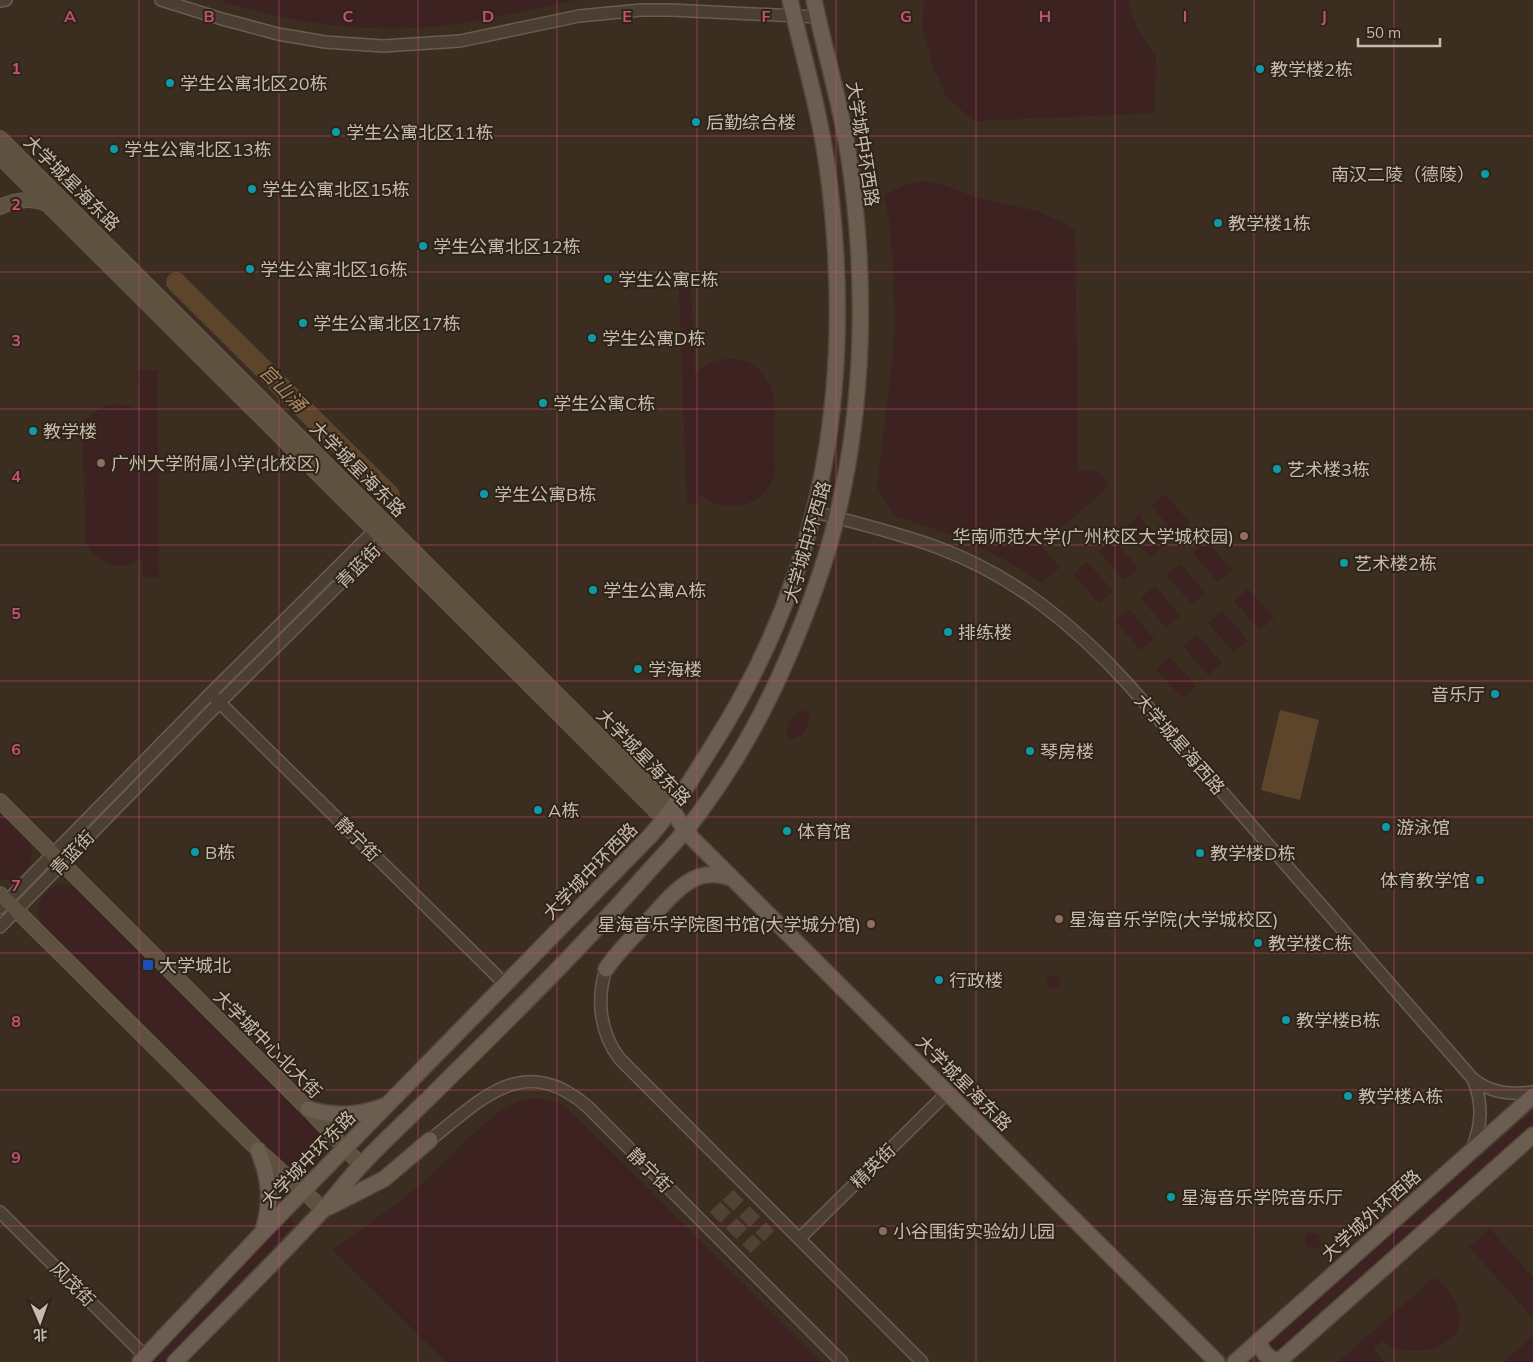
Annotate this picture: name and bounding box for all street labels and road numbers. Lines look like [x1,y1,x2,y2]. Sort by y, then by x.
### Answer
street label: 大学城中环西路 [842,80,884,208]
street label: 大学城星海东路 [19,130,125,236]
street label: 大学城星海东路 [305,416,411,522]
street label: 大学城中环西路 [779,478,835,606]
street label: 青蓝街 [331,539,385,593]
street label: 大学城星海西路 [1130,689,1230,799]
street label: 大学城星海东路 [592,704,696,810]
street label: 静宁街 [331,812,385,866]
street label: 大学城中环西路 [538,818,642,924]
street label: 青蓝街 [45,826,99,880]
street label: 大学城中心北大街 [209,985,327,1103]
street label: 大学城星海东路 [911,1030,1017,1136]
street label: 大学城中环东路 [256,1106,360,1212]
street label: 精英街 [846,1139,900,1193]
street label: 静宁街 [623,1143,677,1197]
street label: 大学城外环西路 [1316,1164,1426,1266]
street label: 风茂街 [46,1257,100,1311]

